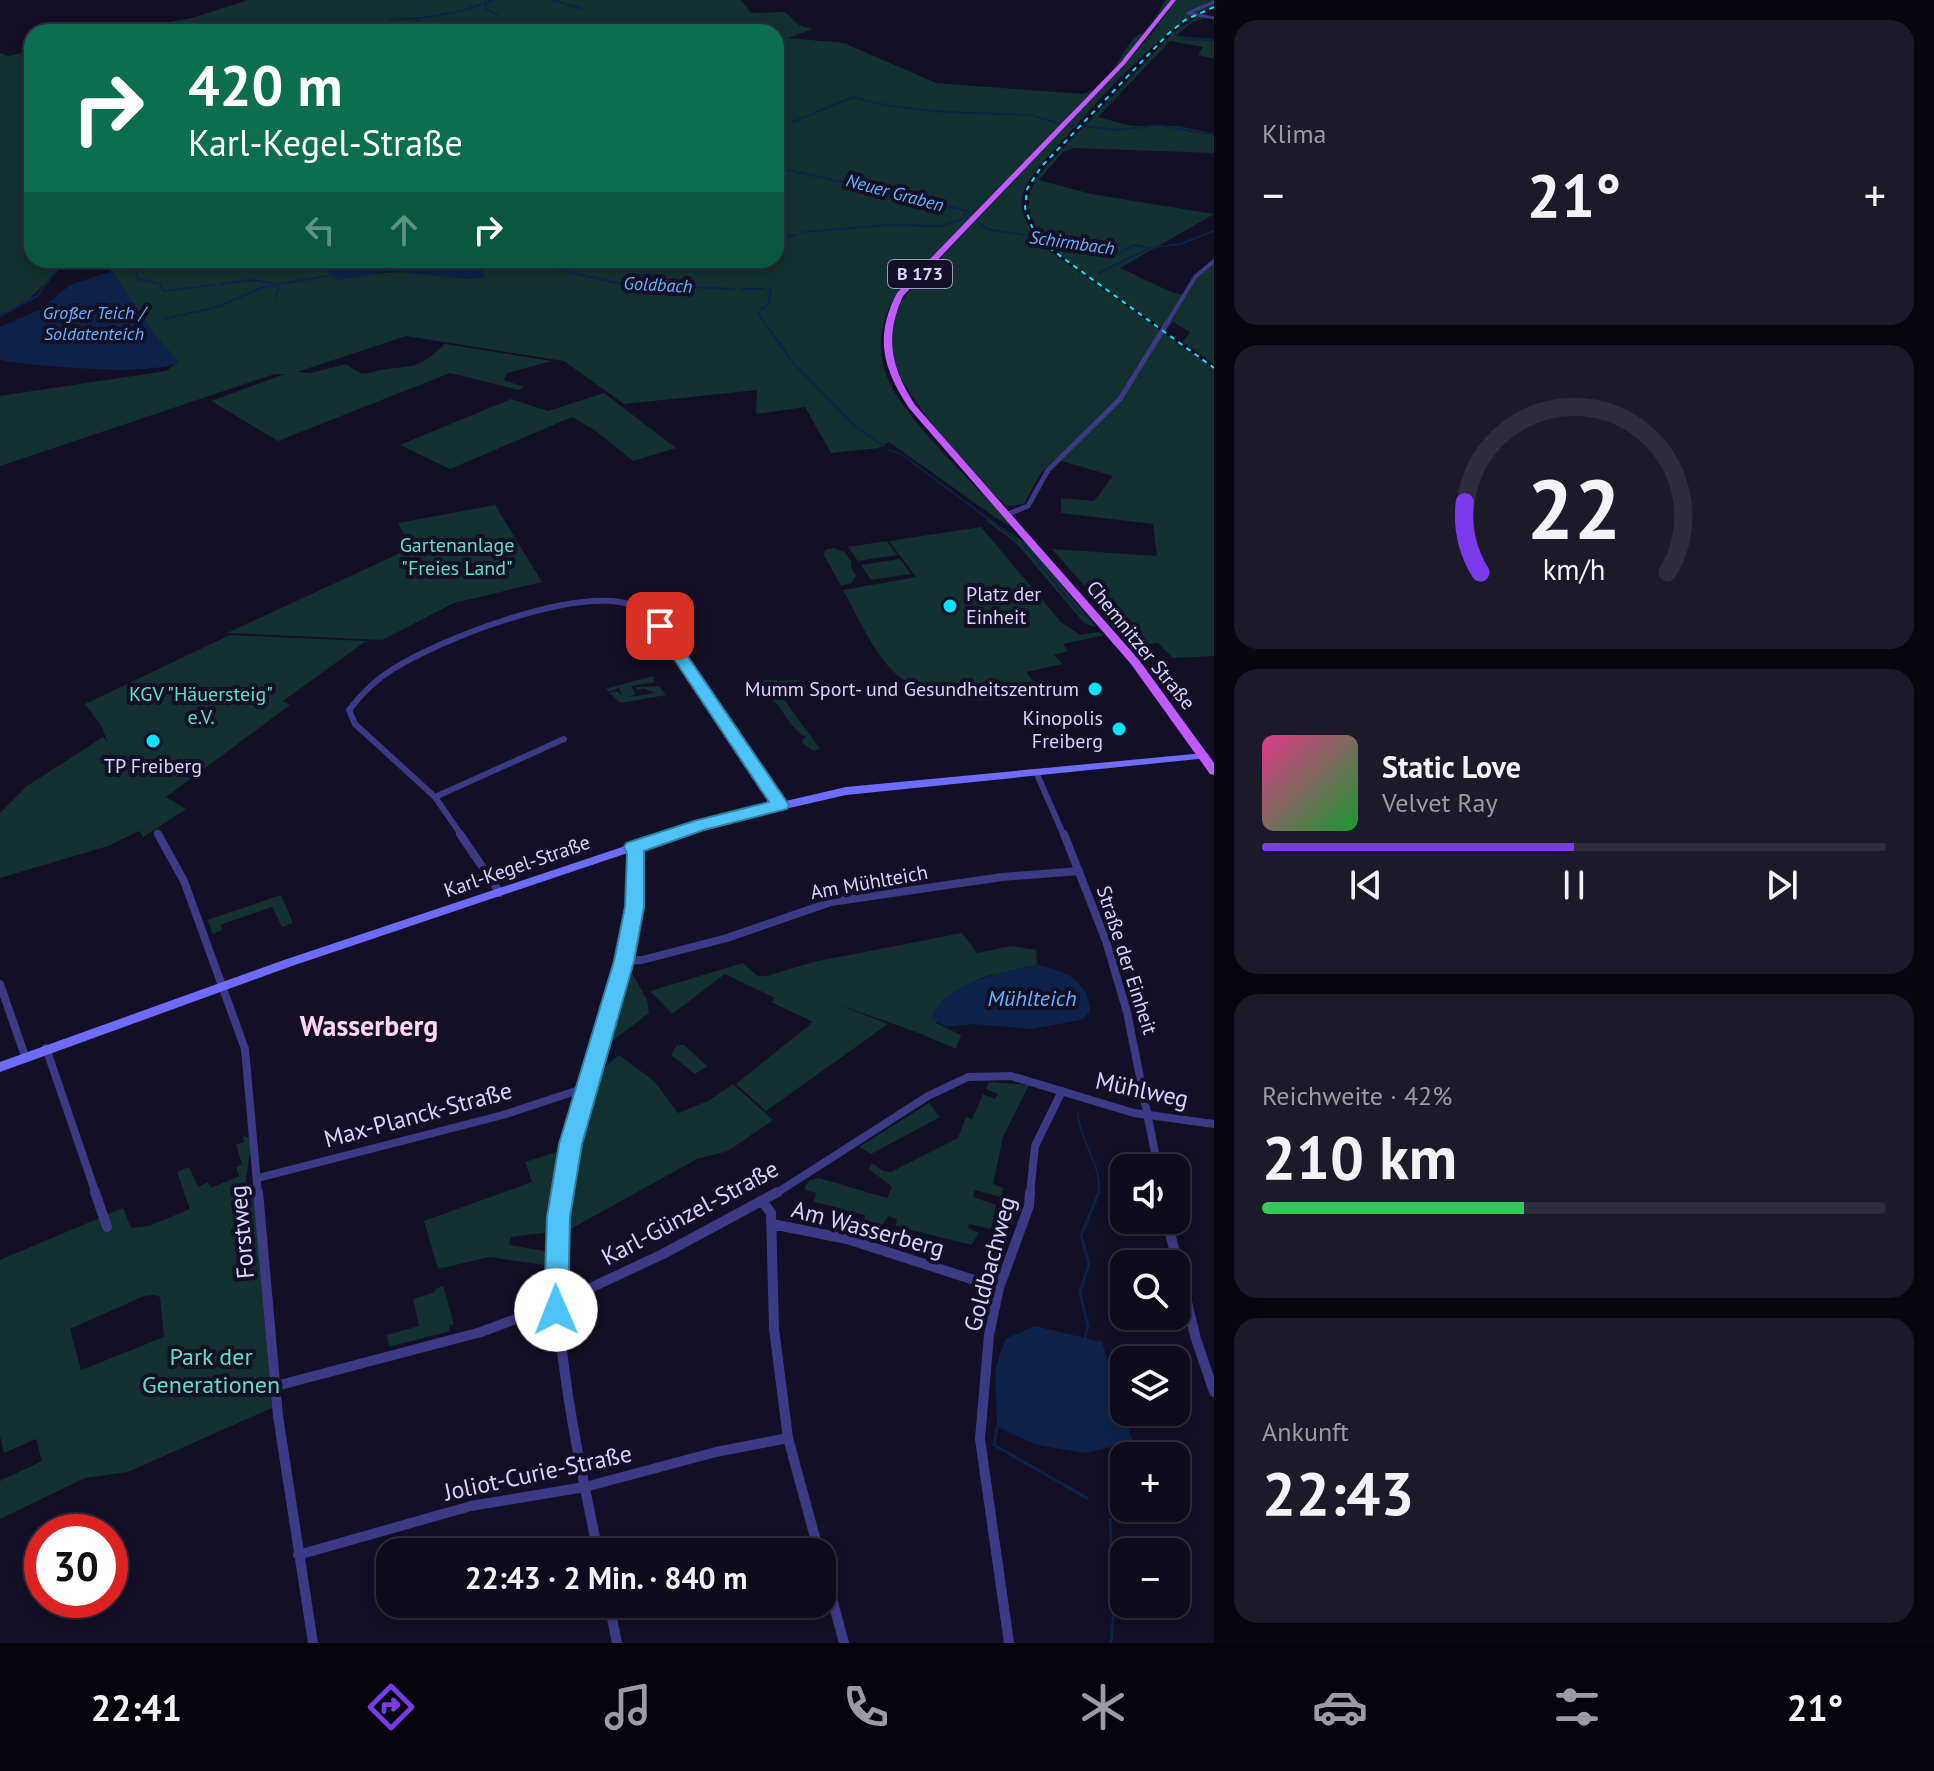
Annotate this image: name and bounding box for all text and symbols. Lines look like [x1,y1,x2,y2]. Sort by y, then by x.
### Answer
text: 420 m [188,49,343,121]
icon: right [56,56,160,160]
text: Klima [1262,117,1326,150]
text: Karl-Kegel-Straße [188,119,463,166]
text: 21° [1527,156,1621,234]
text: − [1262,166,1284,223]
text: + [1864,166,1886,223]
water label: Neuer Graben [844,168,947,217]
icon: left [298,208,342,252]
icon: ahead [382,208,426,252]
icon: right [466,208,510,252]
water label: Schirmbach [1028,225,1116,260]
road number: B 173 [888,260,952,288]
water label: Goldbach [623,271,693,298]
water label: Großer Teich / Soldatenteich [43,301,148,345]
text: 22 [1527,453,1621,561]
park label: Gartenanlage "Freies Land" [400,532,514,581]
text: km/h [1543,551,1605,588]
street label: Chemnitzer Straße [1081,575,1201,715]
place label: Platz der Einheit [966,581,1041,630]
pin [626,592,694,660]
marker: Platz der Einheit [941,597,959,615]
icon: arrive [638,604,682,648]
place label: Mumm Sport- und Gesundheitszentrum [745,676,1079,702]
marker: Mumm Sport- und Gesundheitszentrum [1086,680,1104,698]
park label: KGV "Häuersteig" e.V. [129,681,273,730]
place label: Kinopolis Freiberg [1023,705,1103,754]
marker: Kinopolis Freiberg [1110,720,1128,738]
marker: TP Freiberg [144,732,162,750]
text: Static Love [1382,747,1521,786]
place label: TP Freiberg [104,753,202,779]
text: Velvet Ray [1382,786,1498,819]
street label: Karl-Kegel-Straße [441,829,593,903]
street label: Am Mühlteich [808,859,930,905]
icon: previous [1344,863,1388,907]
icon: pause [1552,863,1596,907]
icon: next [1760,863,1804,907]
street label: Straße der Einheit [1091,882,1163,1038]
water label: Mühlteich [987,984,1077,1012]
district label: Wasserberg [300,1007,438,1044]
street label: Mühlweg [1093,1065,1191,1114]
street label: Max-Planck-Straße [320,1075,515,1155]
text: Reichweite · 42% [1262,1079,1452,1112]
text: 210 km [1262,1118,1457,1196]
street label: Karl-Günzel-Straße [596,1153,784,1272]
map controls [1110,1154,1190,1618]
button: sound [1110,1154,1190,1234]
street label: Forstweg [222,1184,261,1280]
street label: Am Wasserberg [788,1193,948,1264]
street label: Goldbachweg [957,1193,1022,1335]
button: search [1110,1250,1190,1330]
position arrow [514,1268,598,1352]
park label: Park der Generationen [142,1341,280,1400]
button: layers [1110,1346,1190,1426]
text: Ankunft [1262,1415,1349,1448]
street label: Joliot-Curie-Straße [440,1437,635,1508]
button: + [1110,1442,1190,1522]
text: 22:43 [1262,1454,1414,1532]
speed limit sign: 30 [24,1514,128,1618]
button: − [1110,1538,1190,1618]
text: 22:43 · 2 Min. · 840 m [465,1558,747,1597]
icon: directions [363,1679,419,1735]
icon: music [600,1679,656,1735]
icon: phone [838,1679,894,1735]
icon: climate [1075,1679,1131,1735]
icon: car [1312,1679,1368,1735]
icon: filters [1549,1679,1605,1735]
text: 22:41 [91,1684,182,1731]
text: 21° [1787,1684,1843,1731]

